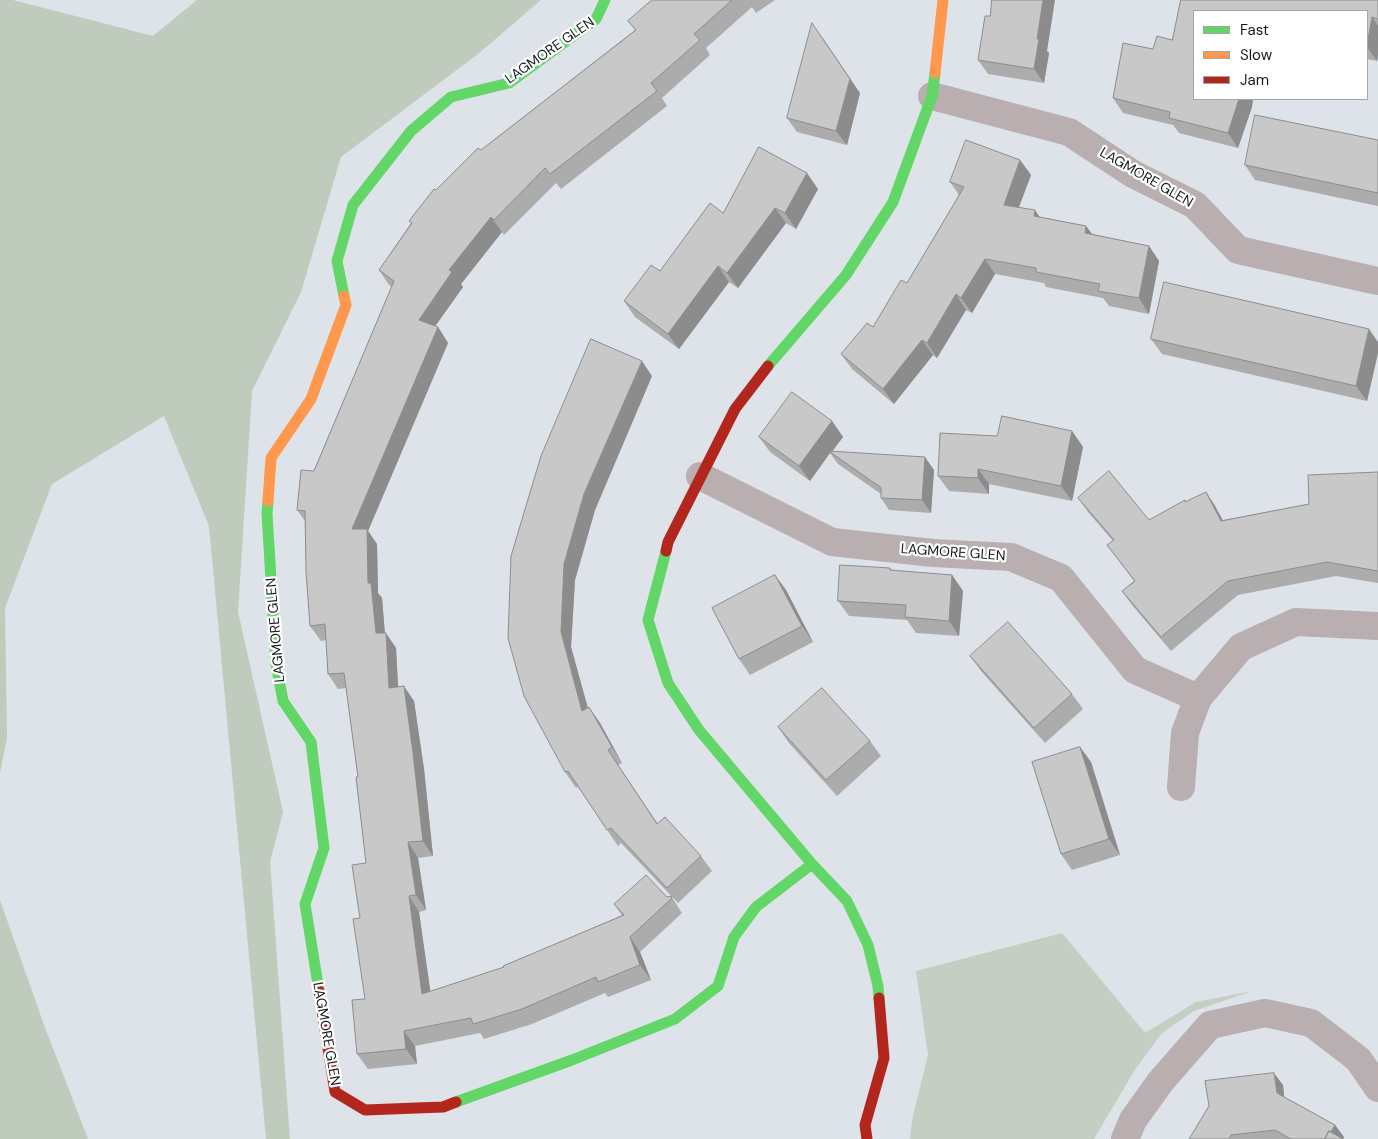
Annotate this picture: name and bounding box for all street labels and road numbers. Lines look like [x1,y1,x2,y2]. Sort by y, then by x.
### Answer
street label: LAGMORE GLEN [502,14,598,88]
street label: LAGMORE GLEN [1096,145,1196,211]
street label: LAGMORE GLEN [900,541,1006,565]
street label: LAGMORE GLEN [263,577,289,683]
street label: LAGMORE GLEN [309,981,343,1087]

